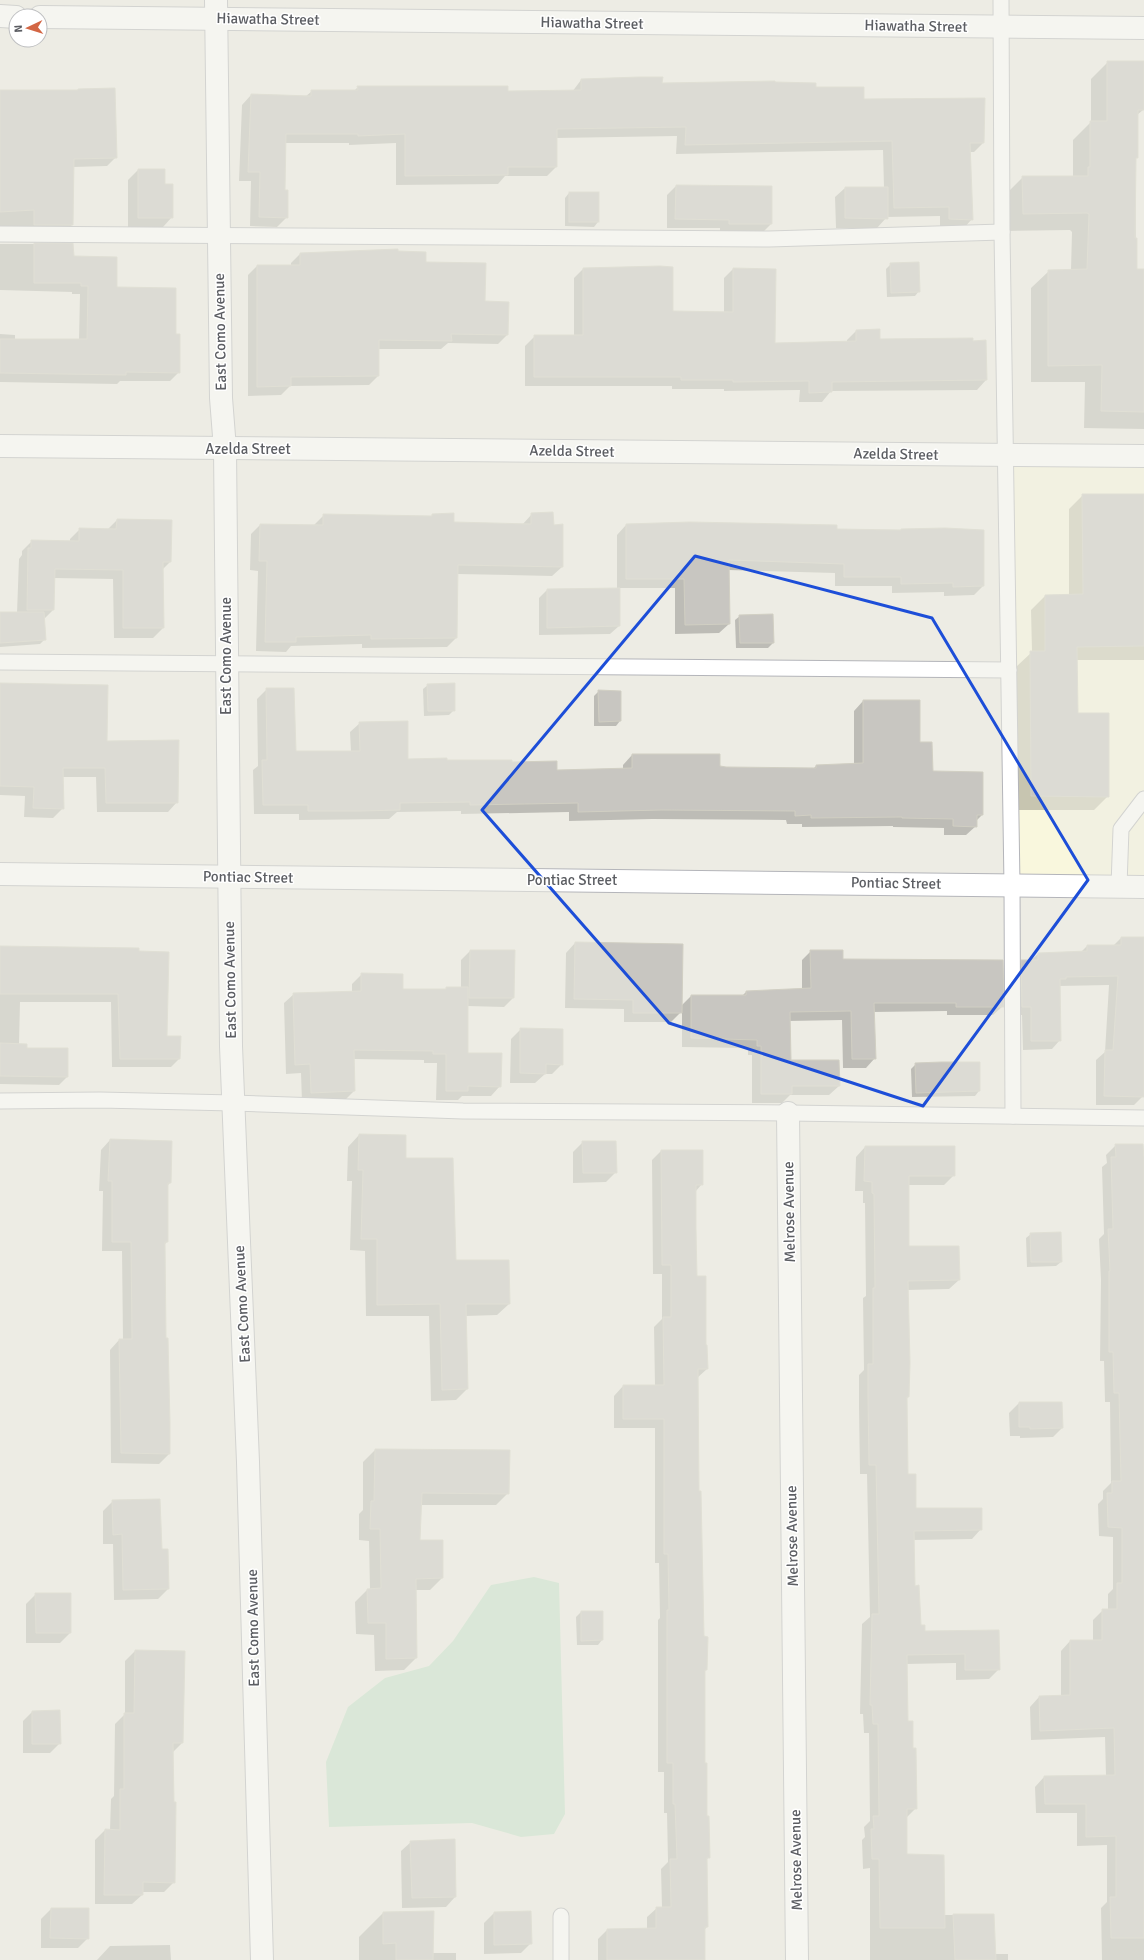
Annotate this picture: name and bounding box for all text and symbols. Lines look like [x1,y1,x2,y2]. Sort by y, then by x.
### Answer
north arrow [8,8,48,48]
street label: Hiawatha Street [216,9,320,29]
street label: Hiawatha Street [540,13,644,33]
street label: Hiawatha Street [864,16,968,36]
text: N [12,24,25,33]
street label: East Como Avenue [210,273,230,391]
street label: Azelda Street [205,440,291,458]
street label: Azelda Street [529,441,615,461]
street label: Azelda Street [853,444,939,464]
street label: East Como Avenue [217,597,235,715]
street label: Pontiac Street [203,867,293,887]
street label: Pontiac Street [527,871,617,889]
street label: Pontiac Street [851,873,941,893]
street label: East Como Avenue [220,921,240,1039]
street label: Melrose Avenue [779,1161,799,1263]
street label: East Como Avenue [230,1245,254,1363]
street label: Melrose Avenue [782,1485,802,1587]
street label: East Como Avenue [243,1569,263,1687]
street label: Melrose Avenue [786,1809,806,1911]

